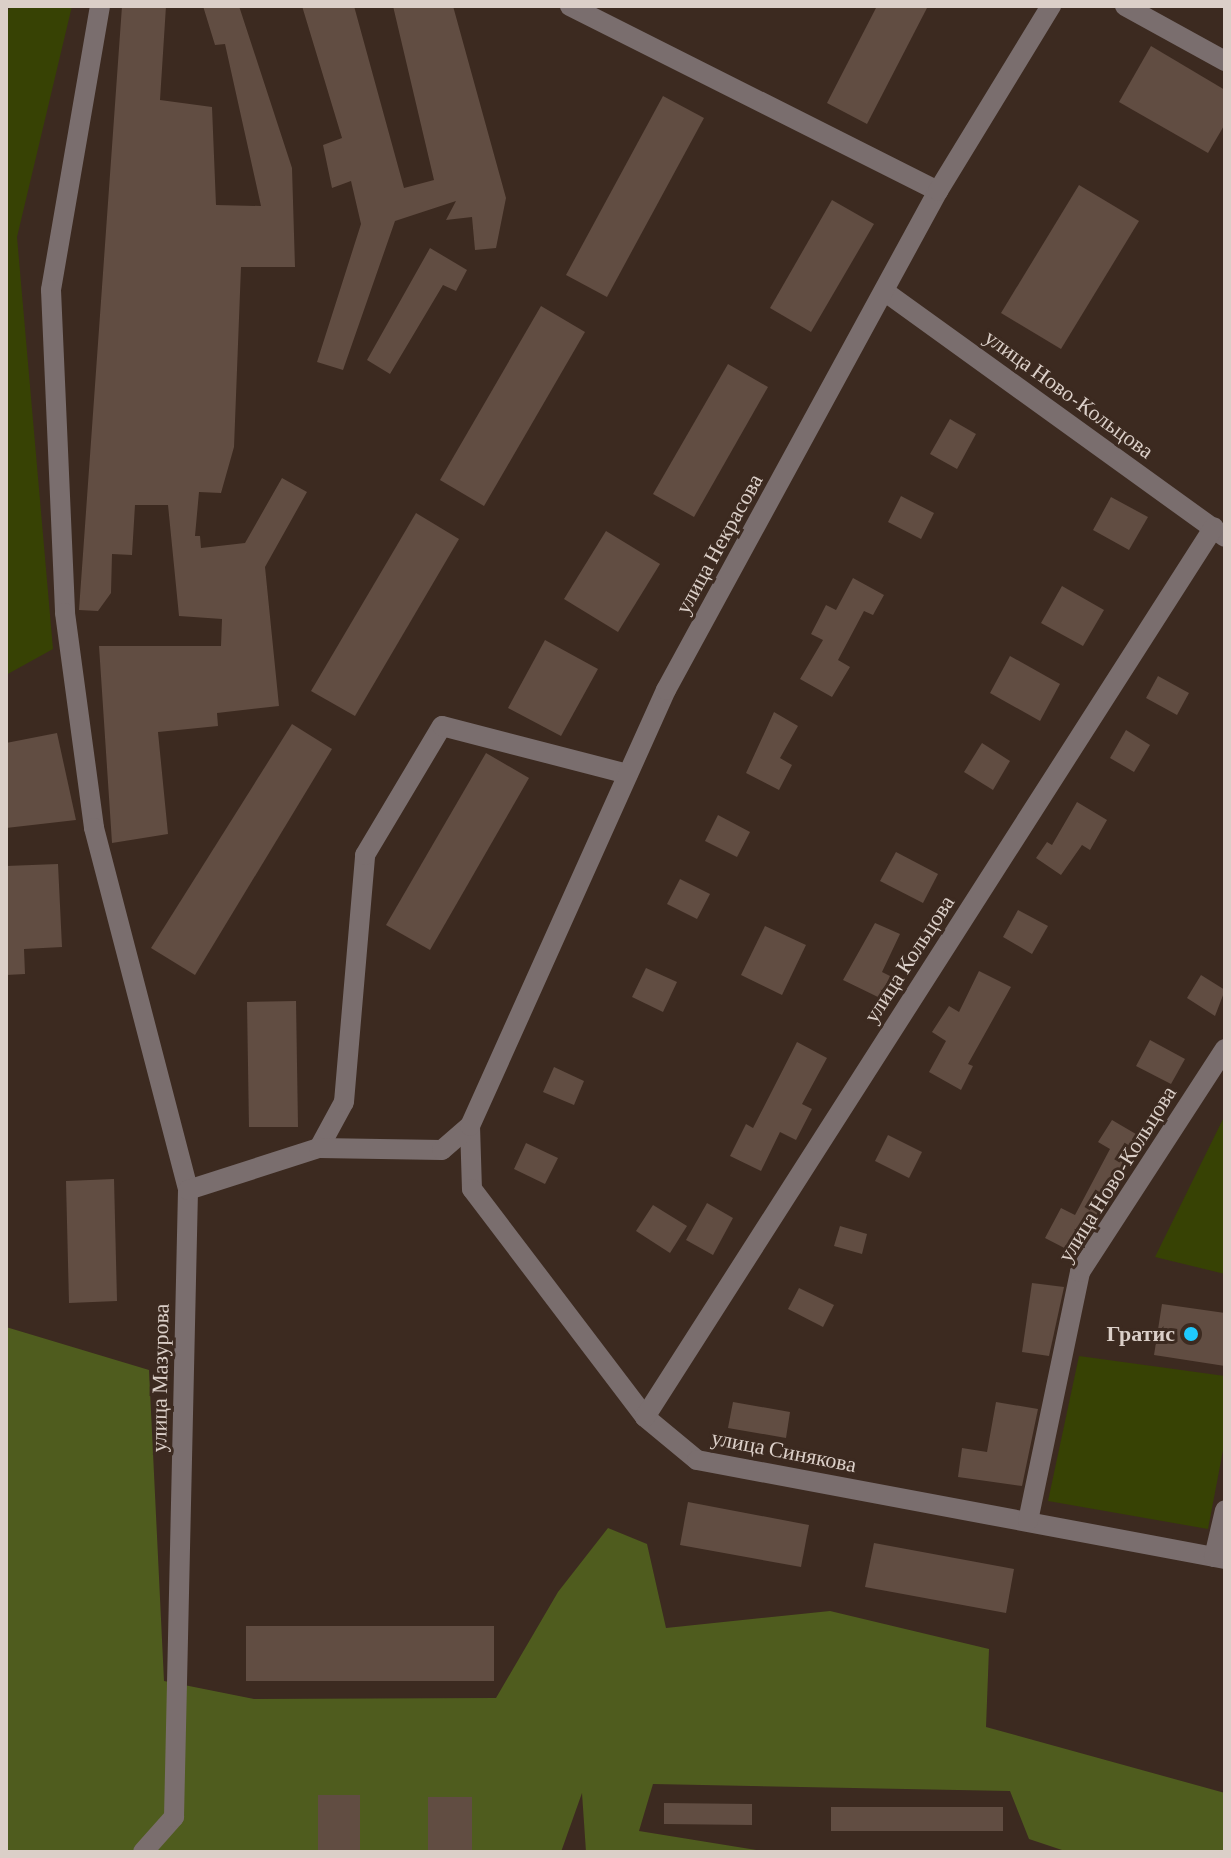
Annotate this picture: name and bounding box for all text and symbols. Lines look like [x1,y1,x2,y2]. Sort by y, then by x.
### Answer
street label: улица Ново-Кольцова [979,324,1159,464]
street label: улица Некрасова [670,469,768,619]
street label: улица Кольцова [858,890,960,1028]
street label: улица Ново-Кольцова [1052,1081,1182,1267]
street label: улица Мазурова [146,1303,174,1453]
place label: Гратис [1106,1321,1175,1347]
marker: Гратис [1182,1325,1200,1343]
street label: улица Синякова [709,1424,859,1478]

